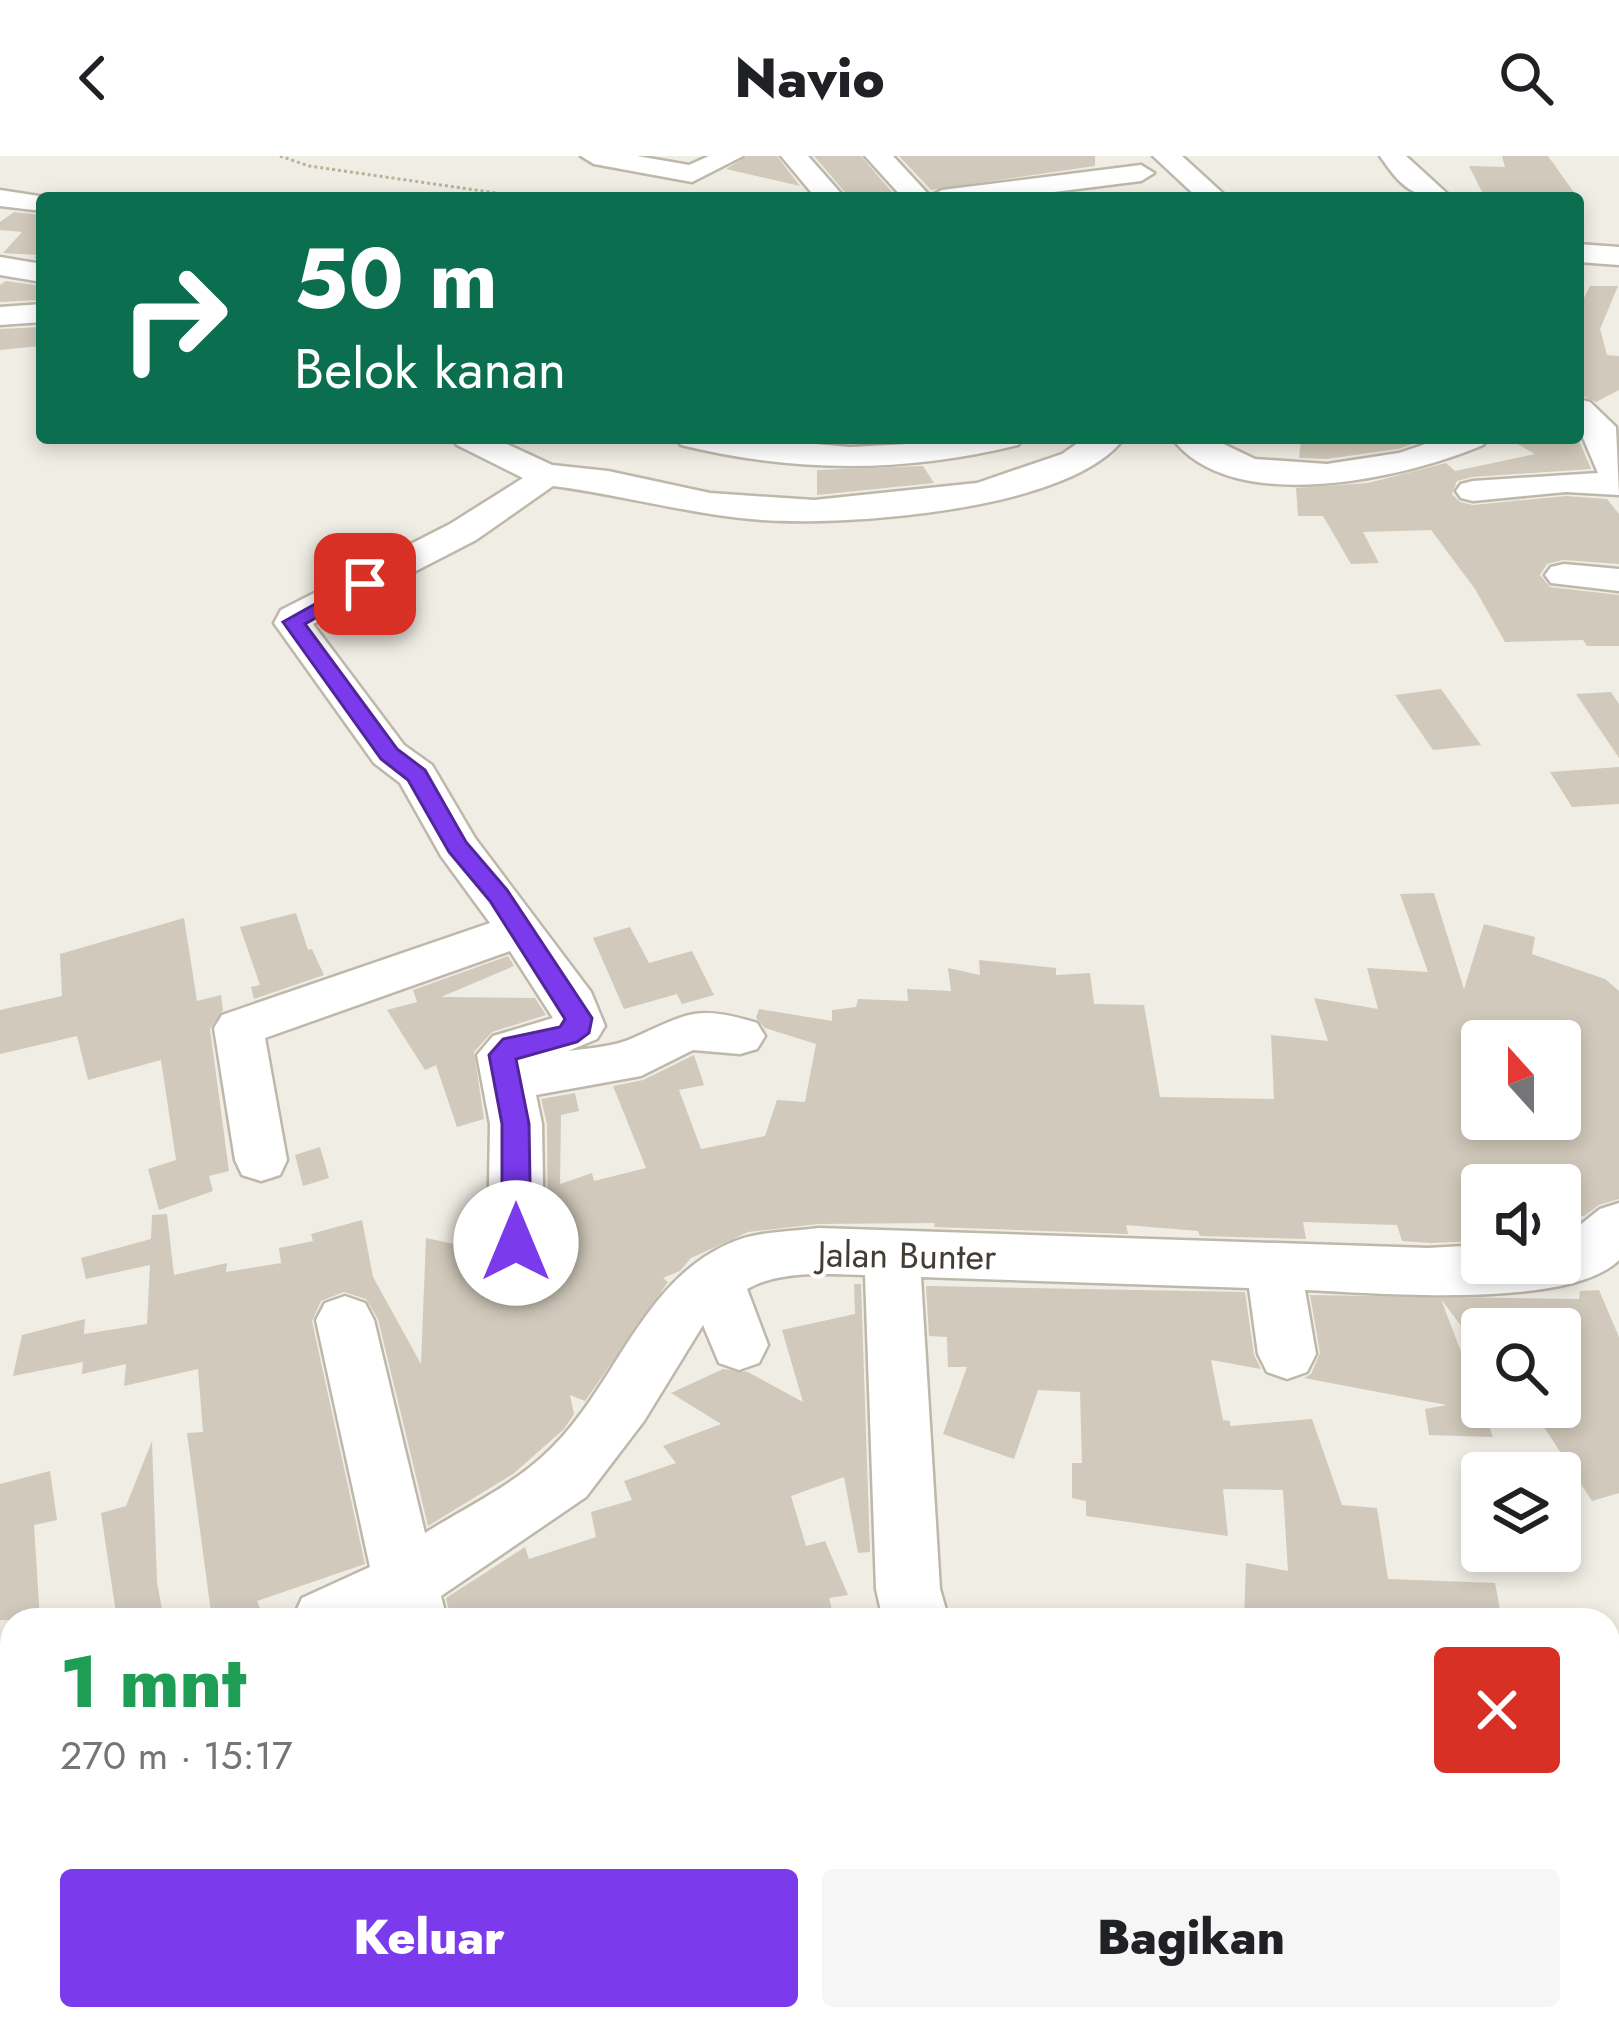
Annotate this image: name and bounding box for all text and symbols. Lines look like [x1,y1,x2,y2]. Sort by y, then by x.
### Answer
text: Navio [734,39,885,117]
icon: back [60,45,126,111]
icon: search [1493,45,1559,111]
text: 50 m [294,218,498,340]
icon: right [96,240,252,396]
text: Belok kanan [294,330,566,408]
pin [314,533,416,635]
icon: arrive [332,551,398,617]
north arrow [1461,1020,1581,1140]
map controls [1461,1020,1581,1572]
button: sound [1461,1164,1581,1284]
position arrow [453,1180,579,1306]
street label: Jalan Bunter [813,1227,997,1283]
button: search [1461,1308,1581,1428]
button: layers [1461,1452,1581,1572]
text: 1 mnt [60,1630,246,1734]
button: close [1434,1647,1560,1773]
text: 270 m · 15:17 [60,1727,293,1784]
button: Keluar [60,1869,798,2007]
button: Bagikan [822,1869,1560,2007]

